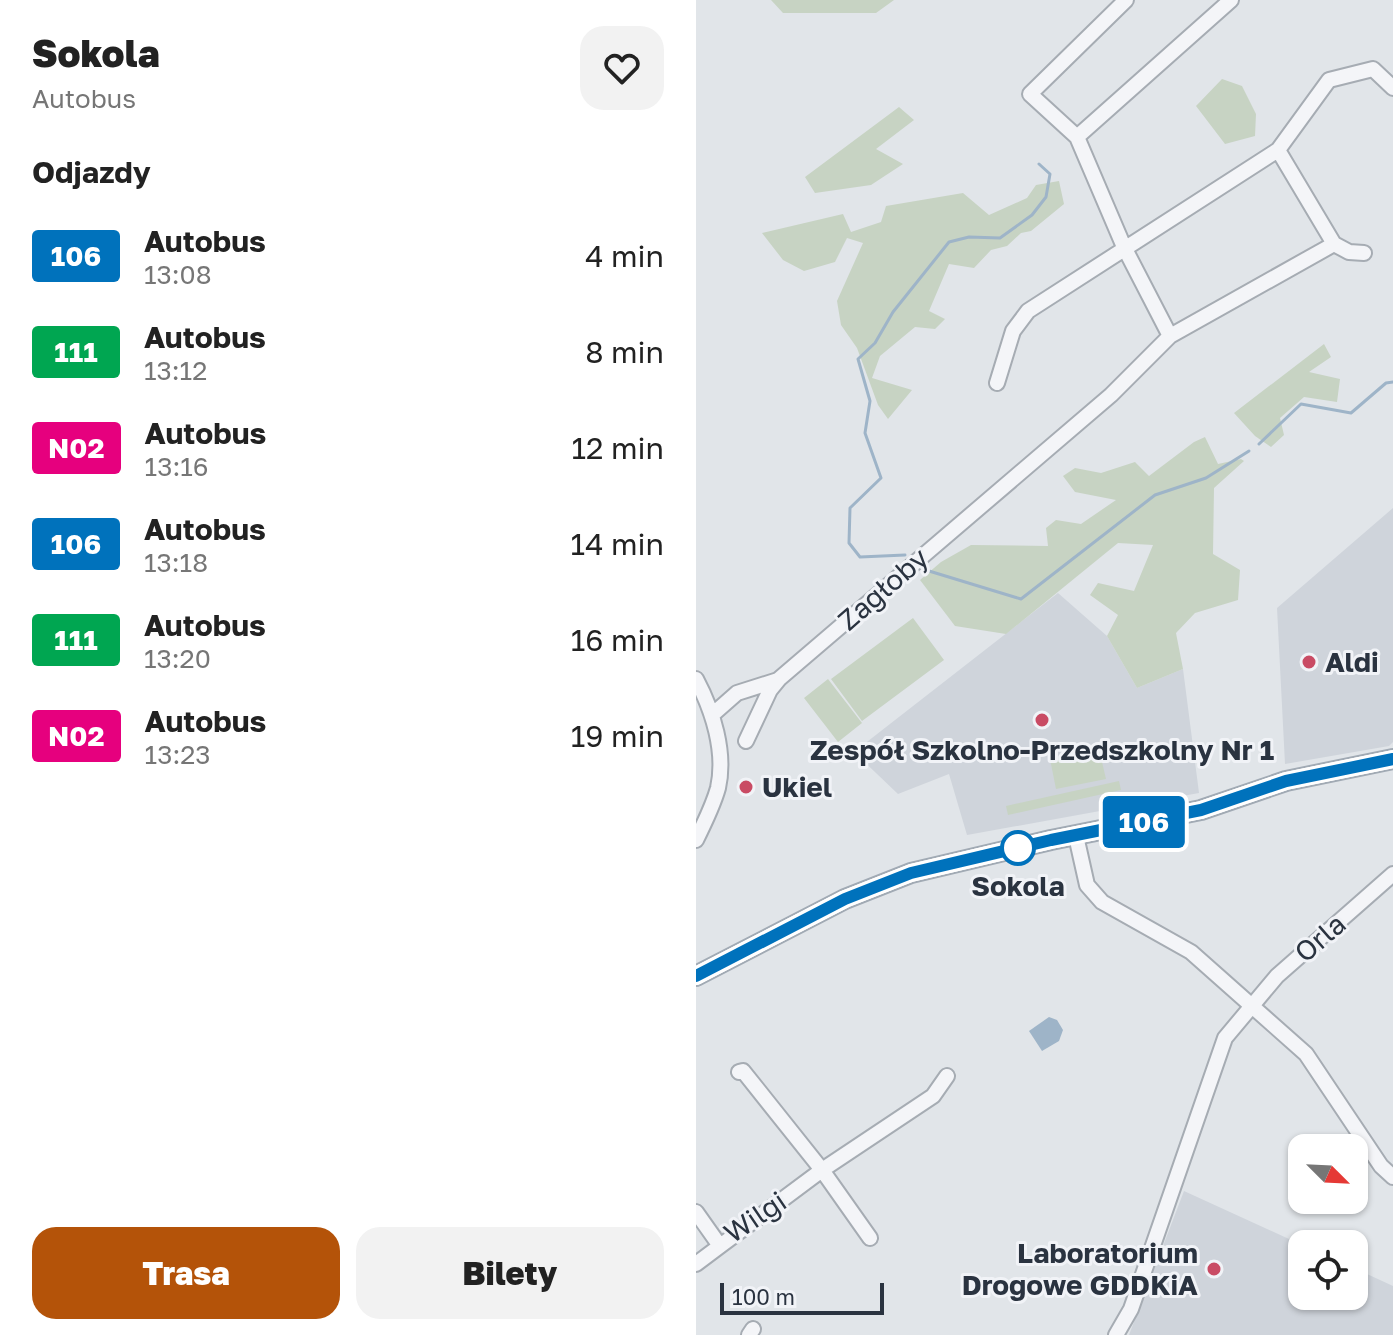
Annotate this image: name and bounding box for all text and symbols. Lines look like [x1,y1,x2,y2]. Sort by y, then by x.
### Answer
button: heart [580,26,664,110]
text: Sokola [32,30,160,75]
text: Autobus [32,83,136,114]
text: Odjazdy [32,154,151,190]
text: Autobus [144,223,266,259]
text: 4 min [585,238,664,274]
text: 106 [51,239,101,272]
text: 13:08 [144,259,212,290]
text: Autobus [144,319,266,355]
text: 8 min [585,334,664,370]
text: 111 [54,335,98,368]
text: 13:12 [144,355,207,386]
text: Autobus [145,415,266,451]
text: 12 min [572,430,664,466]
text: N02 [48,431,105,464]
text: 13:16 [145,451,209,482]
text: Autobus [144,511,266,547]
text: 14 min [571,526,664,562]
text: 106 [51,527,101,560]
street label: Zagłoby [831,540,935,637]
text: 13:18 [144,547,208,578]
text: Autobus [144,607,266,643]
text: 16 min [571,622,664,658]
text: 111 [54,623,98,656]
text: 13:20 [144,643,211,674]
place label: Aldi [1325,645,1379,678]
marker: Aldi [1300,653,1318,671]
text: Autobus [145,703,266,739]
marker: Zespół Szkolno-Przedszkolny Nr 1 [1033,711,1051,729]
text: 19 min [571,718,664,754]
text: N02 [48,719,105,752]
place label: Zespół Szkolno-Przedszkolny Nr 1 [810,733,1274,766]
text: 13:23 [145,739,210,770]
place label: Ukiel [762,770,832,803]
marker: Ukiel [737,778,755,796]
line badge: 106 [1098,796,1190,848]
text: 106 [1119,805,1169,838]
marker: Sokola [1001,831,1035,865]
place label: Sokola [971,869,1065,902]
street label: Orla [1288,907,1352,969]
north arrow [1288,1134,1368,1214]
map controls [1288,1134,1368,1310]
street label: Wilgi [717,1184,792,1249]
button: Trasa [32,1227,340,1319]
button: Bilety [356,1227,664,1319]
button: locate [1288,1230,1368,1310]
place label: Laboratorium Drogowe GDDKiA [962,1236,1198,1301]
marker: Laboratorium Drogowe GDDKiA [1205,1260,1223,1278]
scale bar [720,1279,884,1315]
text: 100 m [732,1283,795,1310]

